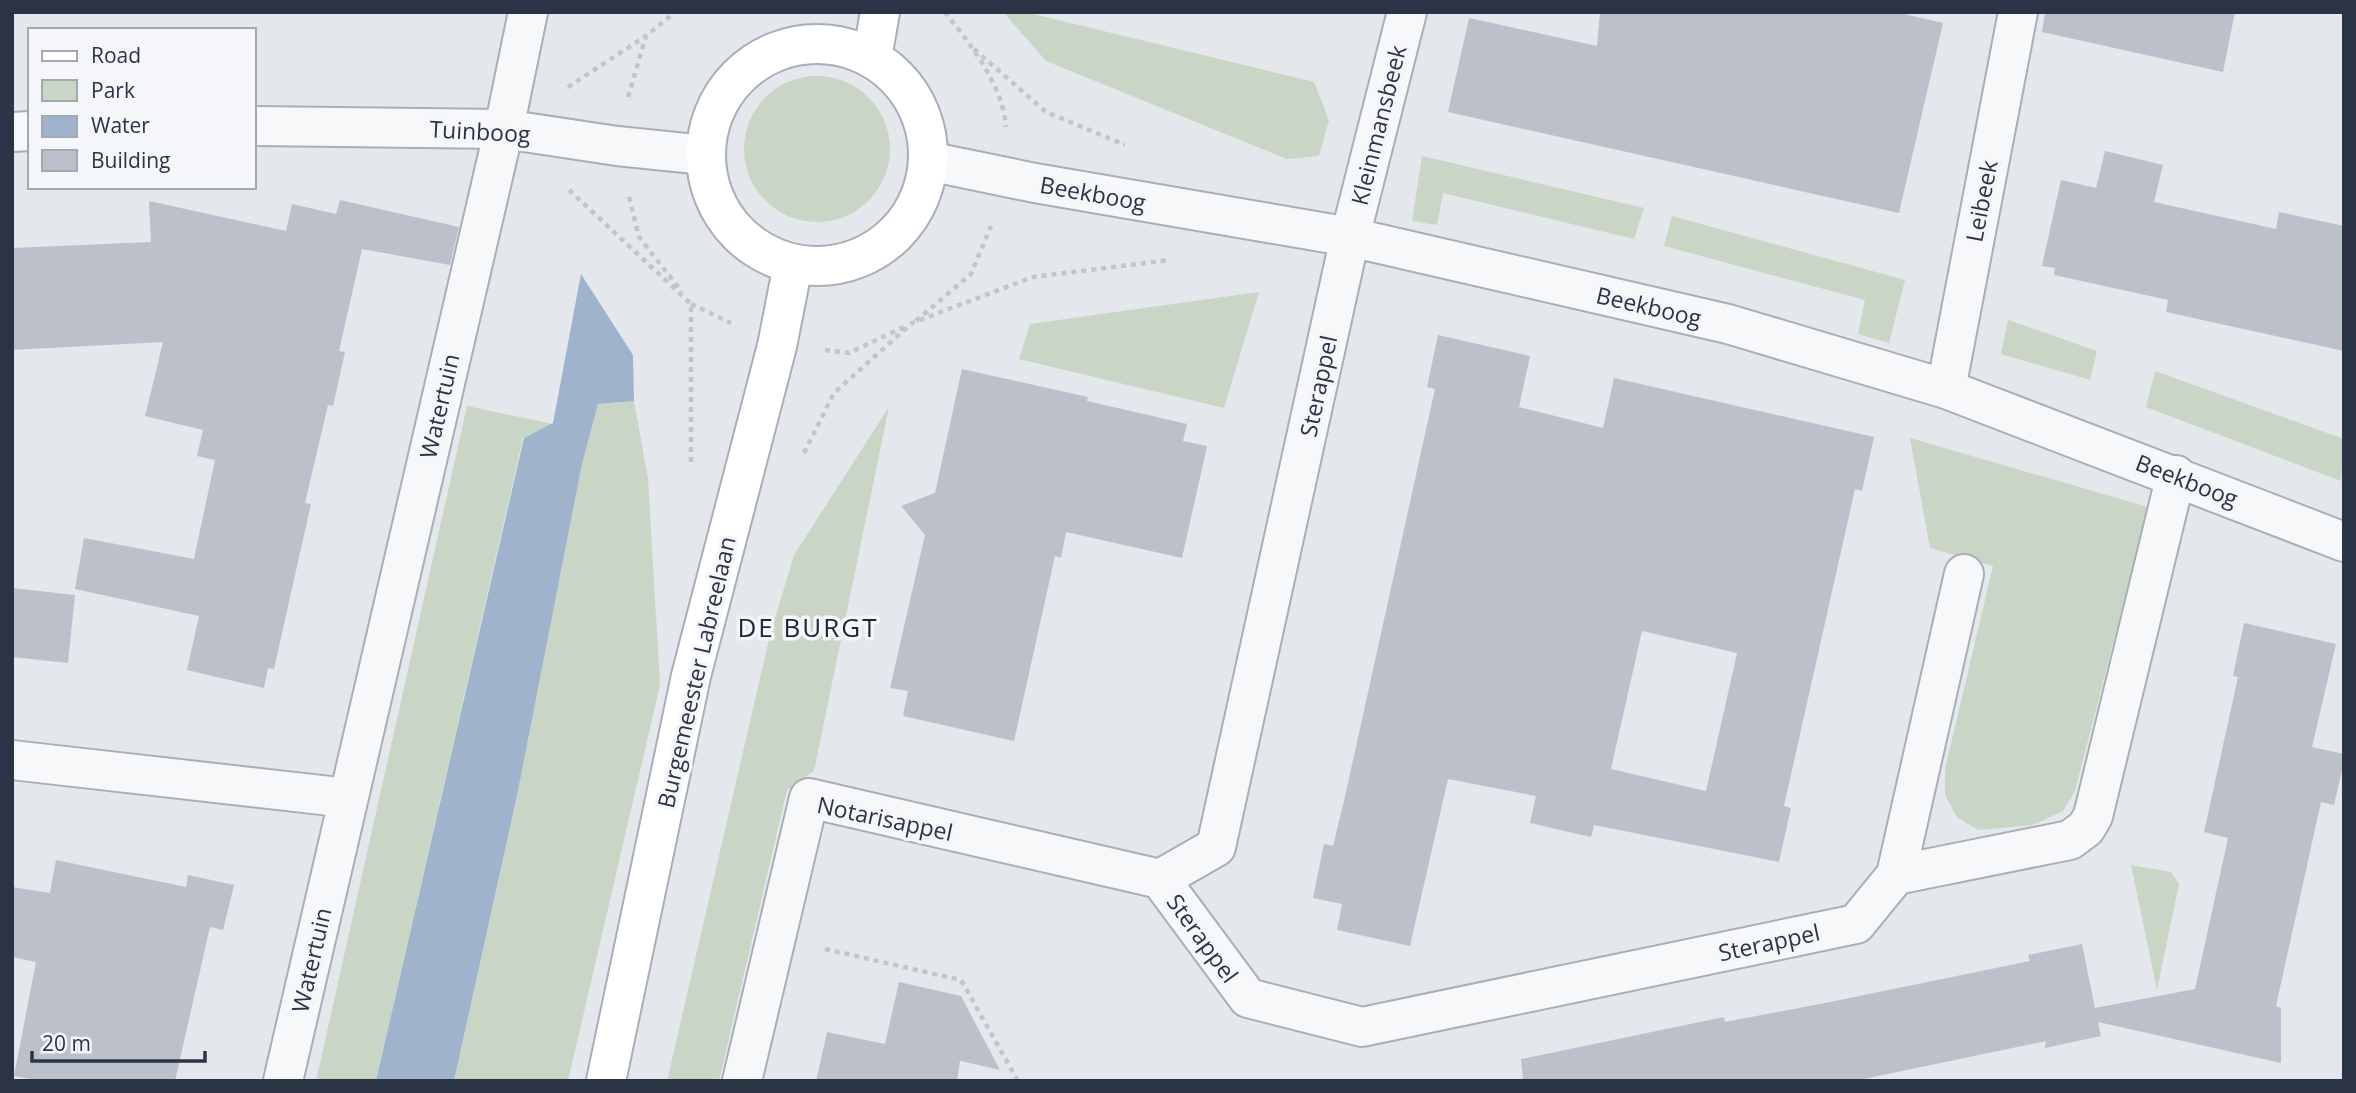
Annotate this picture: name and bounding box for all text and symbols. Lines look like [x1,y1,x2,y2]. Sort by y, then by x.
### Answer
legend [28,28,256,189]
text: Road [91,41,141,69]
street label: Kleinmansbeek [1343,42,1413,208]
text: Park [91,76,135,104]
text: Water [91,111,150,139]
street label: Tuinboog [429,112,532,150]
text: Building [91,146,170,174]
street label: Leibeek [1957,157,2005,245]
street label: Beekboog [1038,168,1149,218]
street label: Beekboog [1593,278,1705,334]
street label: Sterappel [1292,332,1344,440]
street label: Watertuin [411,350,467,462]
street label: Beekboog [2131,446,2243,514]
street label: Burgemeester Labreelaan [649,533,743,811]
district label: DE BURGT [737,609,879,645]
street label: Notarisappel [814,788,956,848]
street label: Sterappel [1160,887,1246,989]
street label: Watertuin [283,904,339,1016]
street label: Sterappel [1715,916,1823,968]
scale bar [32,1020,205,1064]
text: 20 m [42,1029,91,1057]

